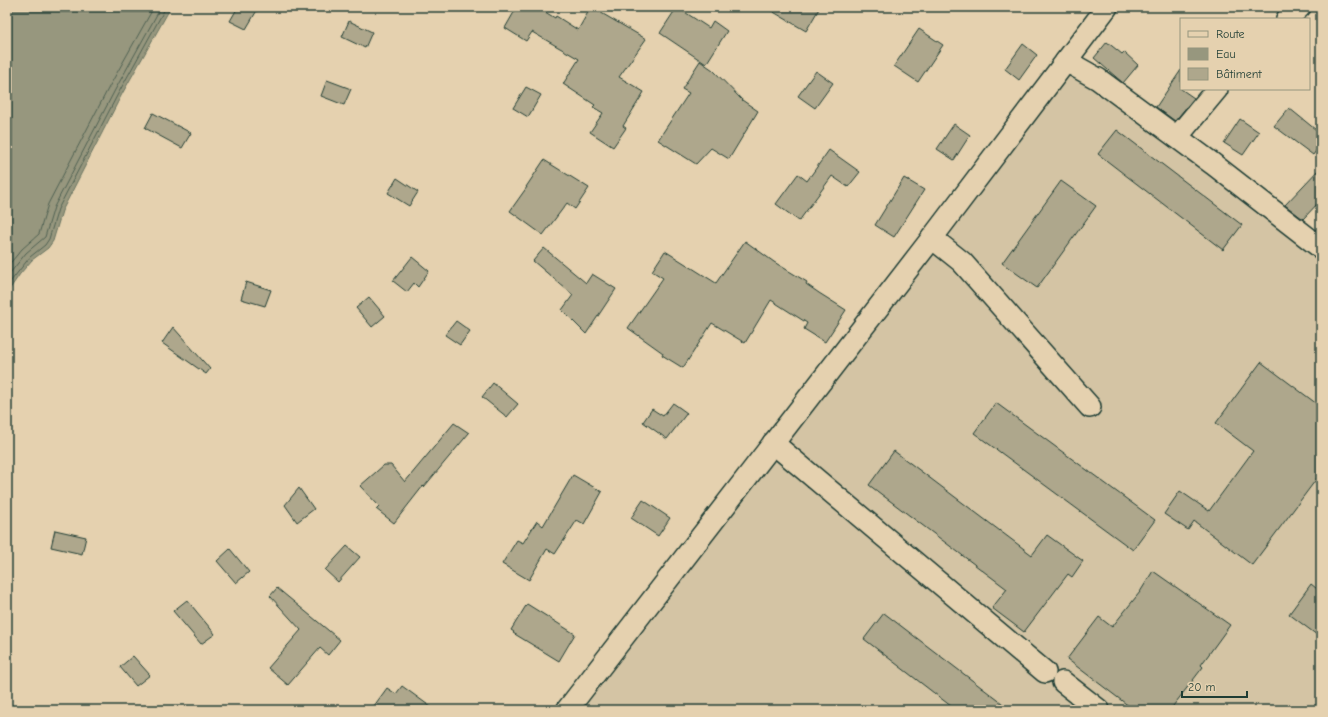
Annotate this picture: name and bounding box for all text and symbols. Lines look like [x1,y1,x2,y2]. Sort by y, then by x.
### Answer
legend [1180,18,1310,90]
text: Route [1216,27,1245,41]
text: Eau [1216,47,1236,61]
text: Bâtiment [1216,67,1262,81]
scale bar [1182,673,1247,699]
text: 20 m [1188,680,1216,694]

